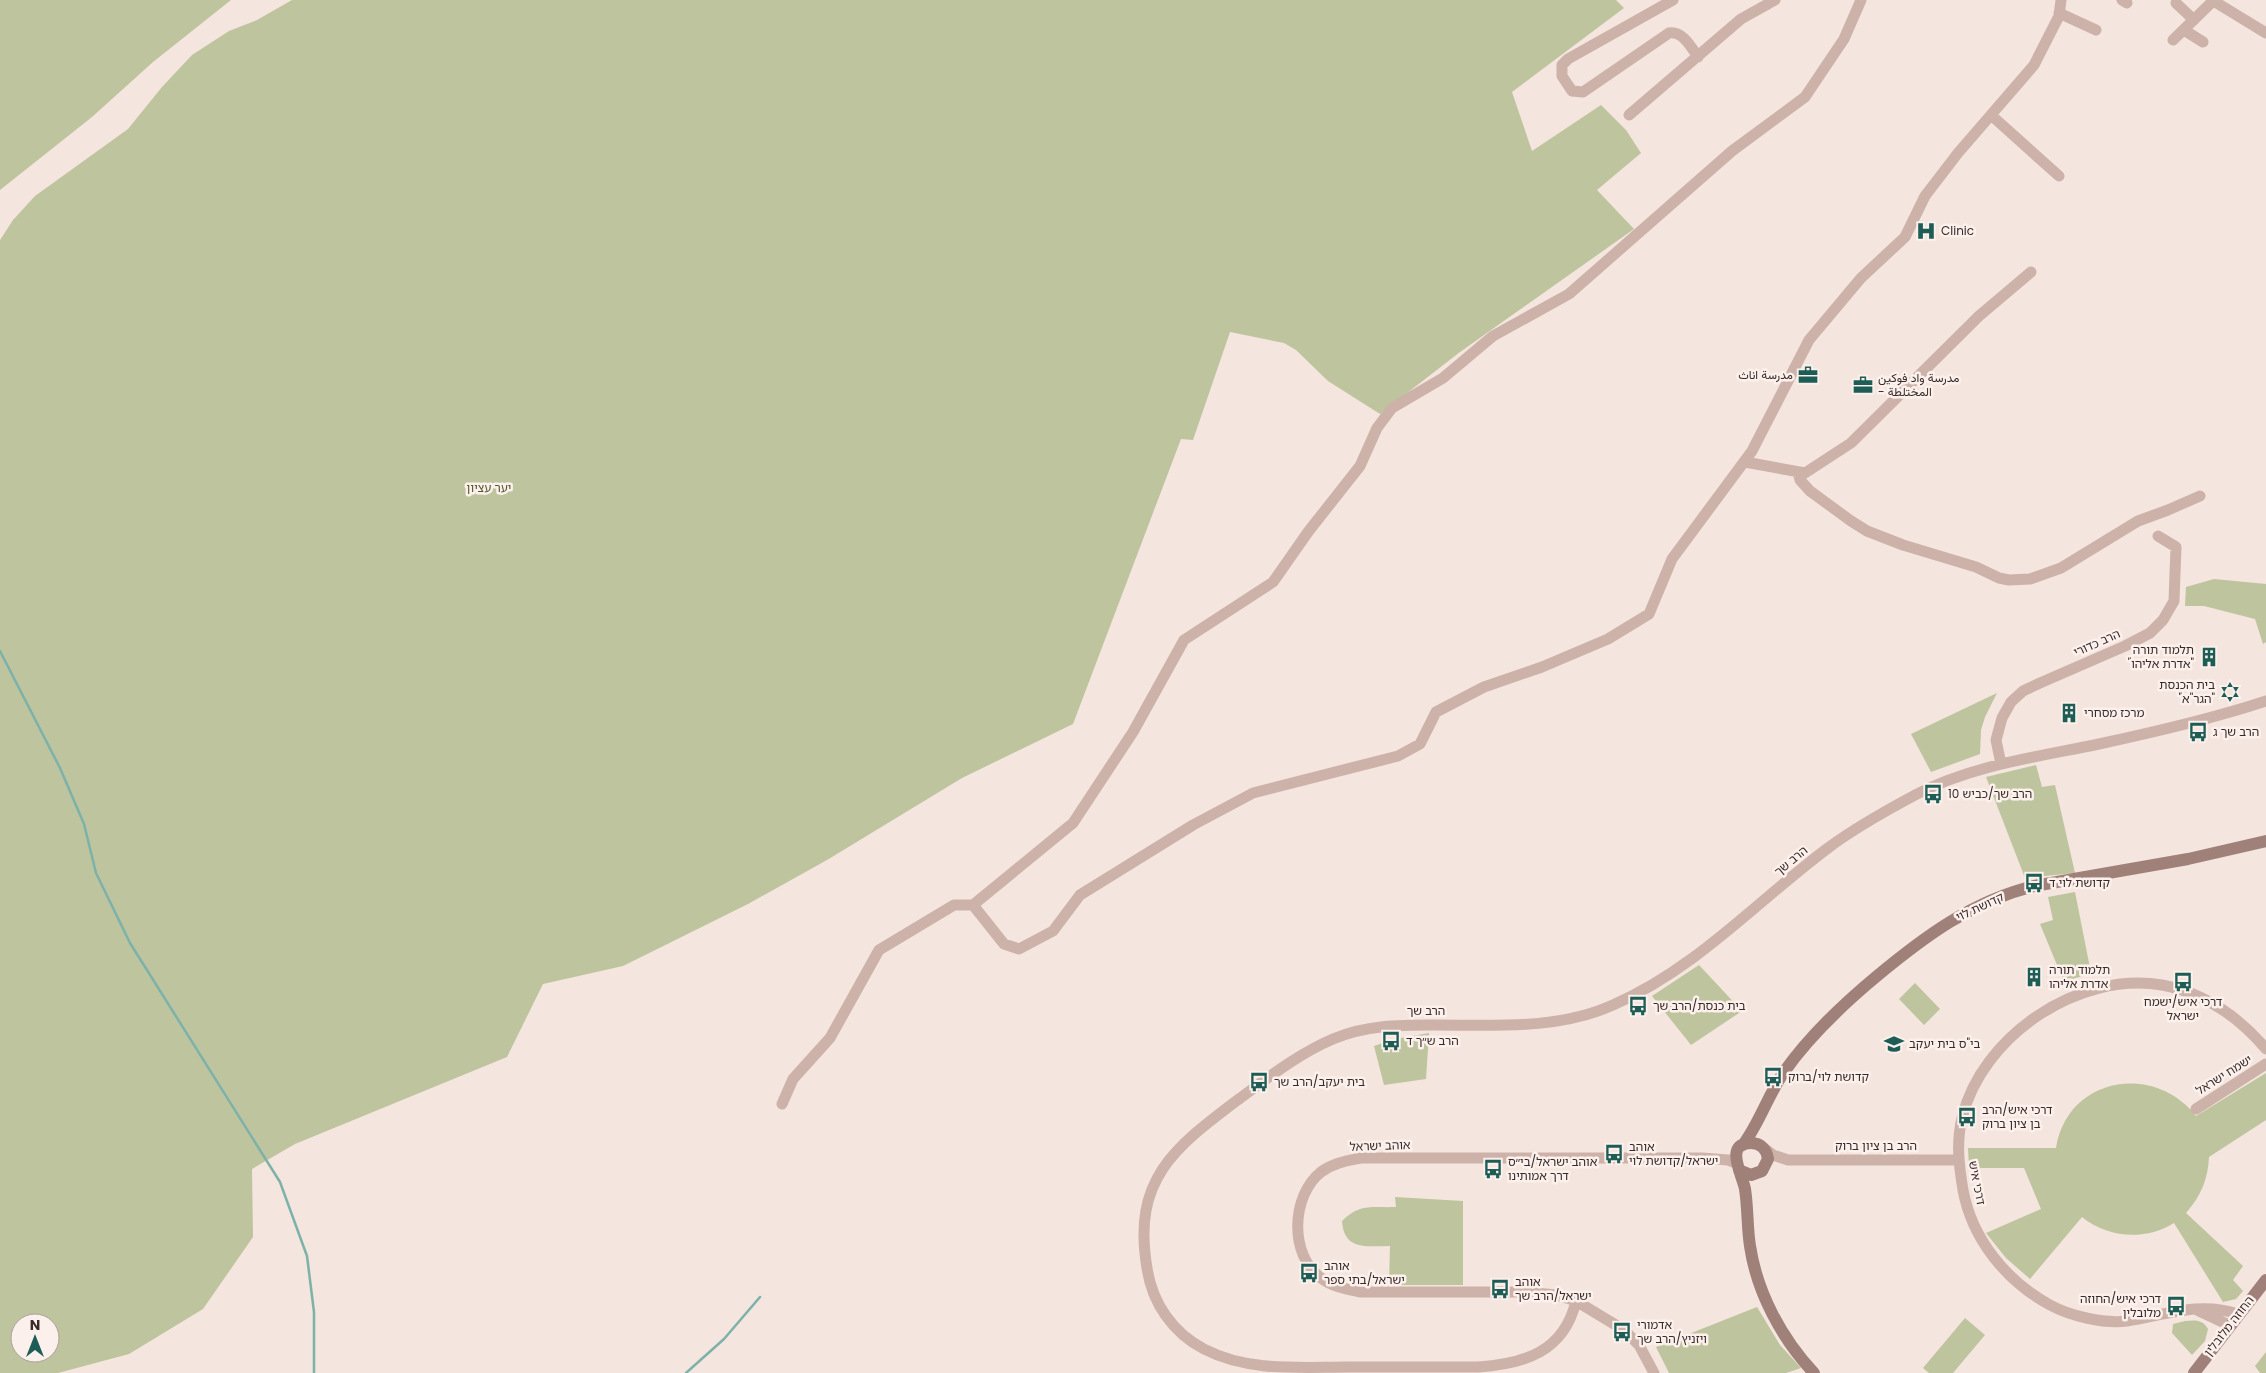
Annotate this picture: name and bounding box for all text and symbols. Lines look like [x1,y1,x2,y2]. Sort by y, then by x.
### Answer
hospital icon: Clinic [1915,220,1937,242]
place label: Clinic [1941,222,1974,239]
office icon: مدرسة اناث [1797,364,1819,386]
place label: مدرسة اناث [1738,366,1793,383]
place label: مدرسة واد فوكين - المختلطة [1878,369,1959,400]
office icon: مدرسة واد فوكين - المختلطة [1852,374,1874,396]
park label: יער עציון [467,479,511,496]
street label: הרב כדורי [2071,625,2123,660]
place label: תלמוד תורה "אדרת אליהו" [2128,641,2194,672]
building icon: תלמוד תורה "אדרת אליהו" [2198,646,2220,668]
place label: בית הכנסת "הגר"א" [2159,676,2215,707]
synagogue icon: בית הכנסת "הגר"א" [2219,681,2241,703]
building icon: מרכז מסחרי [2058,702,2080,724]
place label: מרכז מסחרי [2084,704,2145,721]
bus stop icon: הרב שך ג [2187,721,2209,743]
place label: הרב שך ג [2213,723,2259,740]
bus stop icon: הרב שך/כביש 10 [1922,783,1944,805]
place label: הרב שך/כביש 10 [1948,785,2032,802]
street label: הרב שך [1770,842,1811,880]
bus stop icon: קדושת לוי ד [2023,872,2045,894]
place label: קדושת לוי ד [2049,874,2110,891]
street label: קדושת לוי [1953,888,2007,925]
place label: תלמוד תורה אדרת אליהו [2049,961,2110,992]
building icon: תלמוד תורה אדרת אליהו [2023,966,2045,988]
bus stop icon: דרכי איש/ישמח ישראל [2172,971,2194,993]
place label: דרכי איש/ישמח ישראל [2144,993,2223,1024]
bus stop icon: בית כנסת/הרב שך [1627,995,1649,1017]
place label: בית כנסת/הרב שך [1653,997,1746,1014]
street label: הרב שך [1407,1002,1445,1019]
bus stop icon: הרב ש״ך ד [1380,1030,1402,1052]
place label: הרב ש״ך ד [1406,1032,1459,1049]
school or university icon: בי"ס בית יעקב [1883,1033,1905,1055]
place label: בי"ס בית יעקב [1909,1035,1981,1052]
street label: ישמח ישראל [2192,1051,2255,1099]
bus stop icon: קדושת לוי/ברוק [1762,1066,1784,1088]
place label: קדושת לוי/ברוק [1788,1068,1869,1085]
bus stop icon: בית יעקב/הרב שך [1248,1071,1270,1093]
place label: בית יעקב/הרב שך [1274,1073,1365,1090]
place label: דרכי איש/הרב בן ציון ברוק [1982,1101,2053,1132]
bus stop icon: דרכי איש/הרב בן ציון ברוק [1956,1106,1978,1128]
street label: אוהב ישראל [1349,1136,1411,1155]
street label: הרב בן ציון ברוק [1835,1137,1917,1154]
place label: אוהב ישראל/קדושת לוי [1629,1138,1718,1169]
bus stop icon: אוהב ישראל/קדושת לוי [1603,1143,1625,1165]
place label: אוהב ישראל/בי״ס דרך אמותינו [1508,1153,1598,1184]
bus stop icon: אוהב ישראל/בי״ס דרך אמותינו [1482,1158,1504,1180]
street label: דרכי איש [1965,1159,1990,1207]
place label: אוהב ישראל/בתי ספר [1324,1257,1405,1288]
bus stop icon: אוהב ישראל/בתי ספר [1298,1262,1320,1284]
place label: אוהב ישראל/הרב שך [1515,1273,1592,1304]
bus stop icon: אוהב ישראל/הרב שך [1489,1278,1511,1300]
place label: דרכי איש/החוזה מלובלין [2080,1290,2161,1321]
street label: החוזה מלובלין [2200,1292,2258,1359]
bus stop icon: דרכי איש/החוזה מלובלין [2165,1295,2187,1317]
north arrow [10,1313,60,1363]
text: N [30,1315,40,1335]
place label: אדמורי ויזניץ/הרב שך [1637,1316,1707,1347]
bus stop icon: אדמורי ויזניץ/הרב שך [1611,1321,1633,1343]

